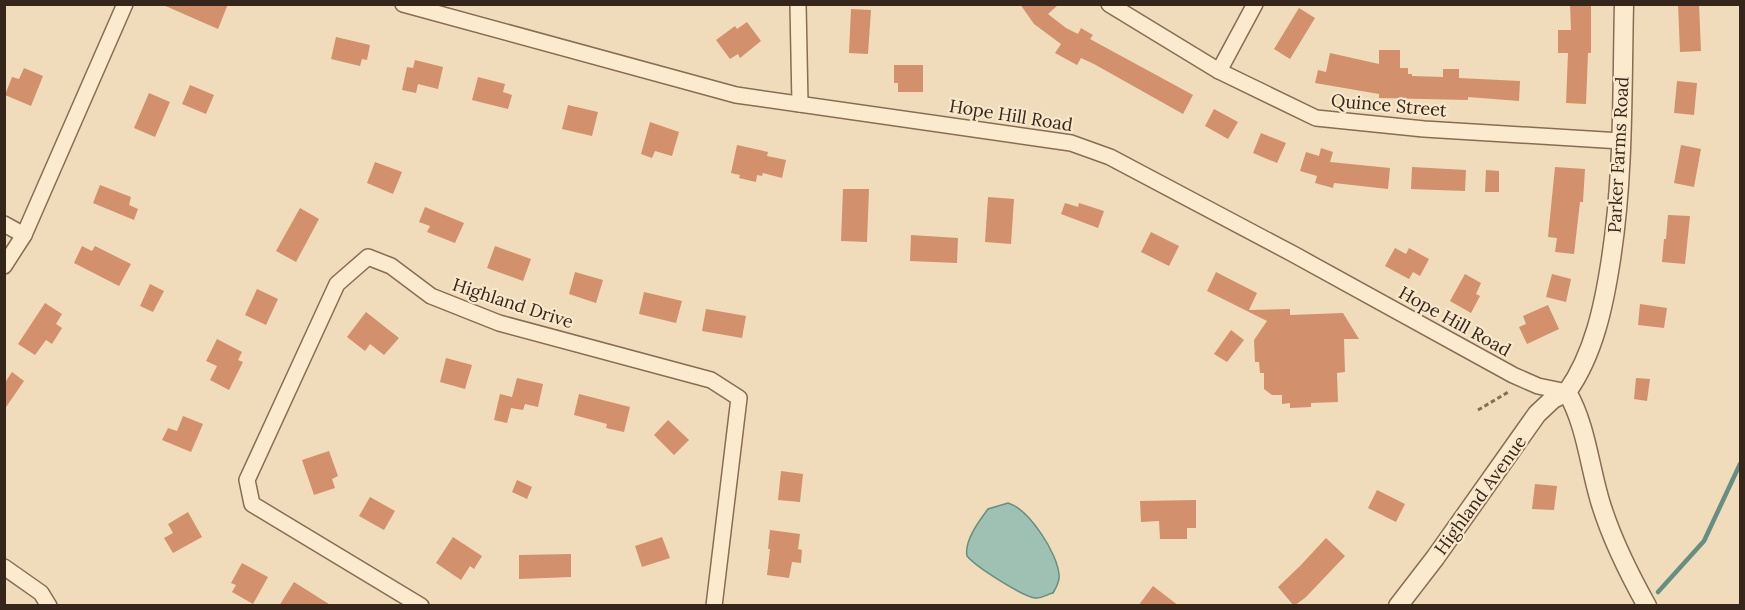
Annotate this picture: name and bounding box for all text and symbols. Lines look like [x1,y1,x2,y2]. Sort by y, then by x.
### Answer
street label: Parker Farms Road [1602,76,1634,234]
street label: Quince Street [1330,88,1448,122]
street label: Hope Hill Road [948,94,1075,136]
street label: Highland Drive [450,273,577,333]
street label: Hope Hill Road [1395,281,1515,361]
street label: Highland Avenue [1429,431,1531,559]

